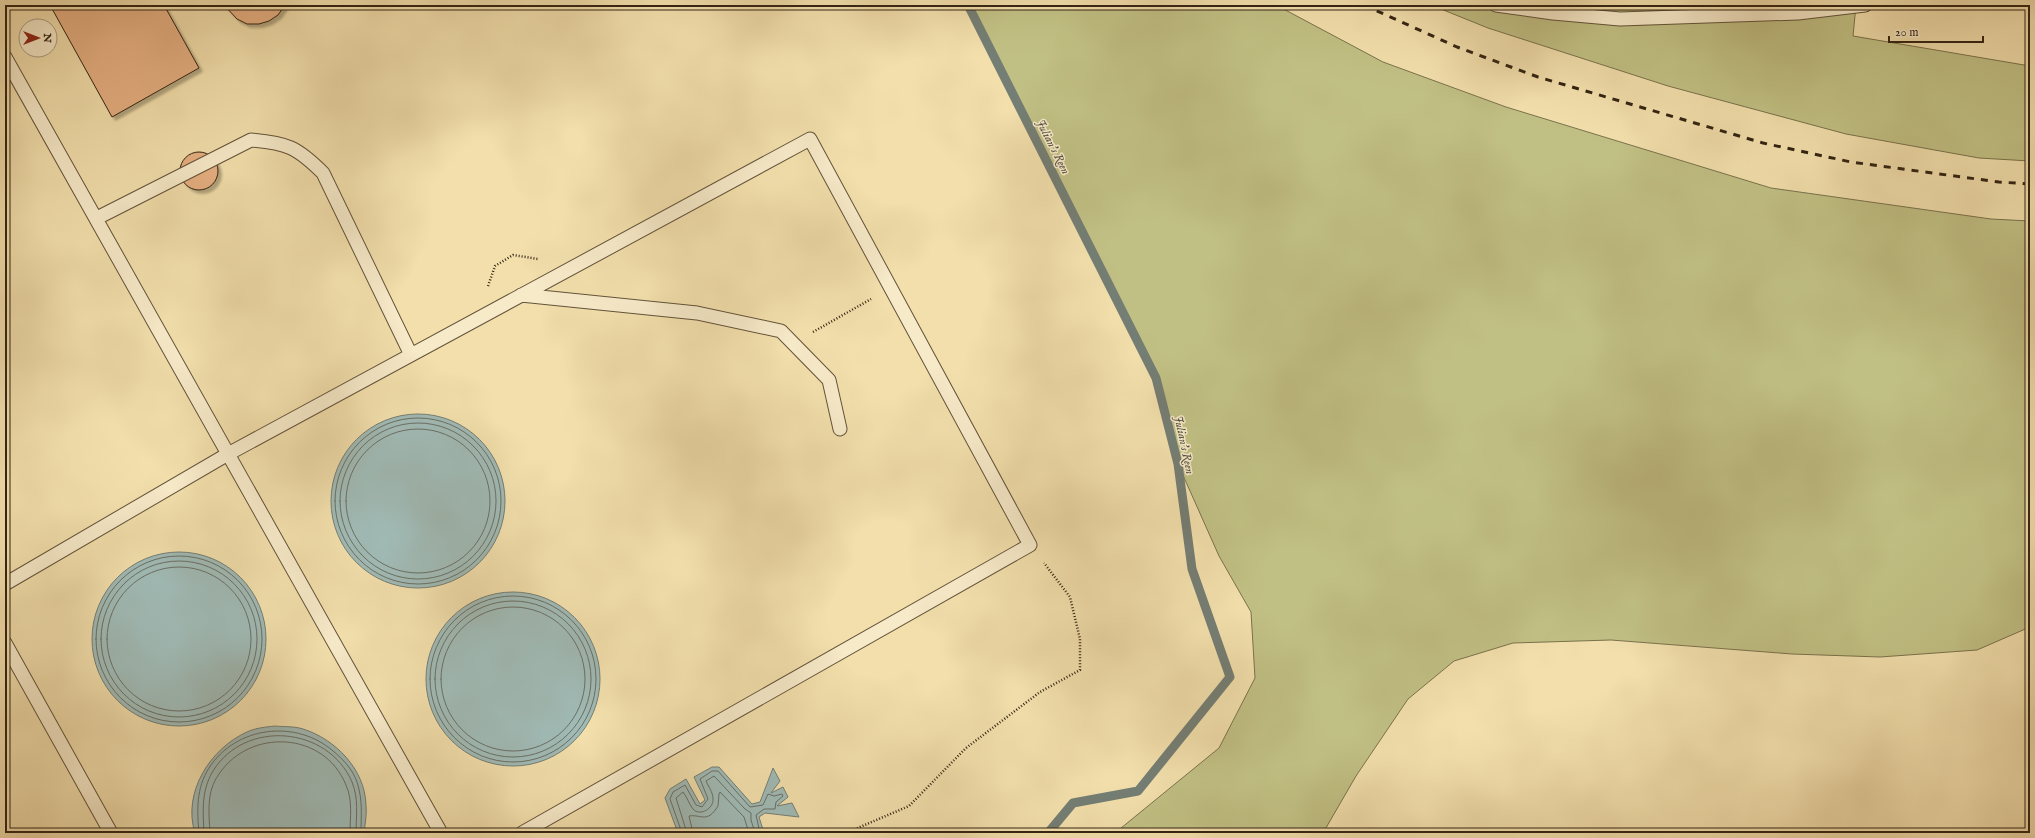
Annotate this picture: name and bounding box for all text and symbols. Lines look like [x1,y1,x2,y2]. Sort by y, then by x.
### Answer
north arrow [18,18,58,58]
scale bar [1889,18,1983,44]
text: 20 m [1895,25,1918,40]
text: N [40,32,54,43]
water label: Julian's Reen [1033,117,1073,177]
water label: Julian's Reen [1170,414,1198,476]

